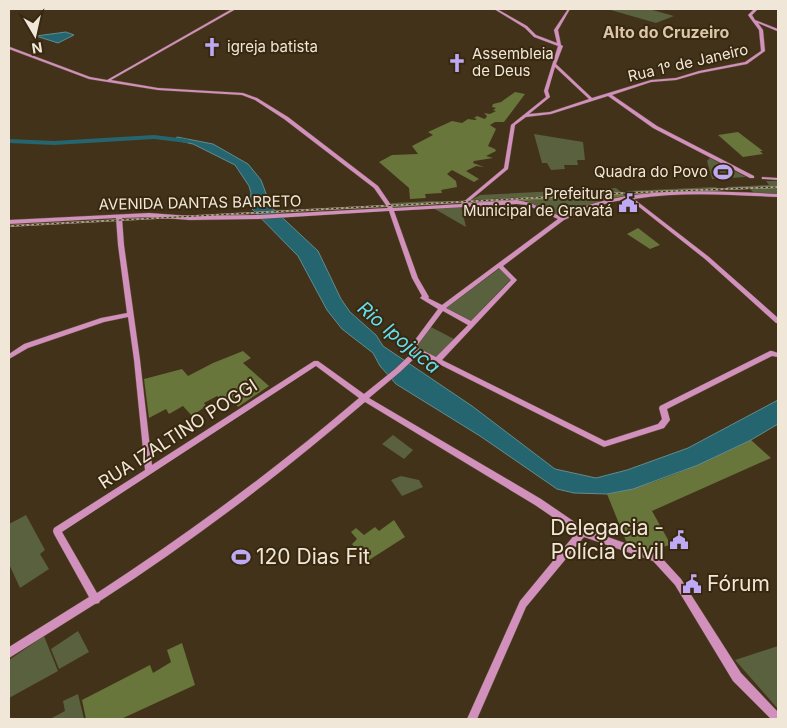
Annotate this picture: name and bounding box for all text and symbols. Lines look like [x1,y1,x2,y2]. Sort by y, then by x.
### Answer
north arrow [10,10,60,60]
district label: Alto do Cruzeiro [603,22,729,42]
church icon: igreja batista [201,36,223,58]
place label: igreja batista [227,37,318,56]
text: N [31,39,44,58]
street label: Rua 1º de Janeiro [626,39,750,86]
place label: Assembleia de Deus [472,44,554,80]
church icon: Assembleia de Deus [446,52,468,74]
sports icon: Quadra do Povo [712,161,734,183]
place label: Quadra do Povo [594,162,708,181]
place label: Prefeitura Municipal de Gravatá [463,184,613,220]
street label: AVENIDA DANTAS BARRETO [99,191,301,214]
public building icon: Prefeitura Municipal de Gravatá [617,192,639,214]
water label: Rio Ipojuca [353,296,445,379]
street label: RUA IZALTINO POGGI [94,374,261,493]
place label: Delegacia - Polícia Civil [550,515,664,564]
public building icon: Delegacia - Polícia Civil [668,529,690,551]
place label: 120 Dias Fit [256,544,370,569]
sports icon: 120 Dias Fit [230,546,252,568]
place label: Fórum [707,571,770,596]
public building icon: Fórum [681,573,703,595]

